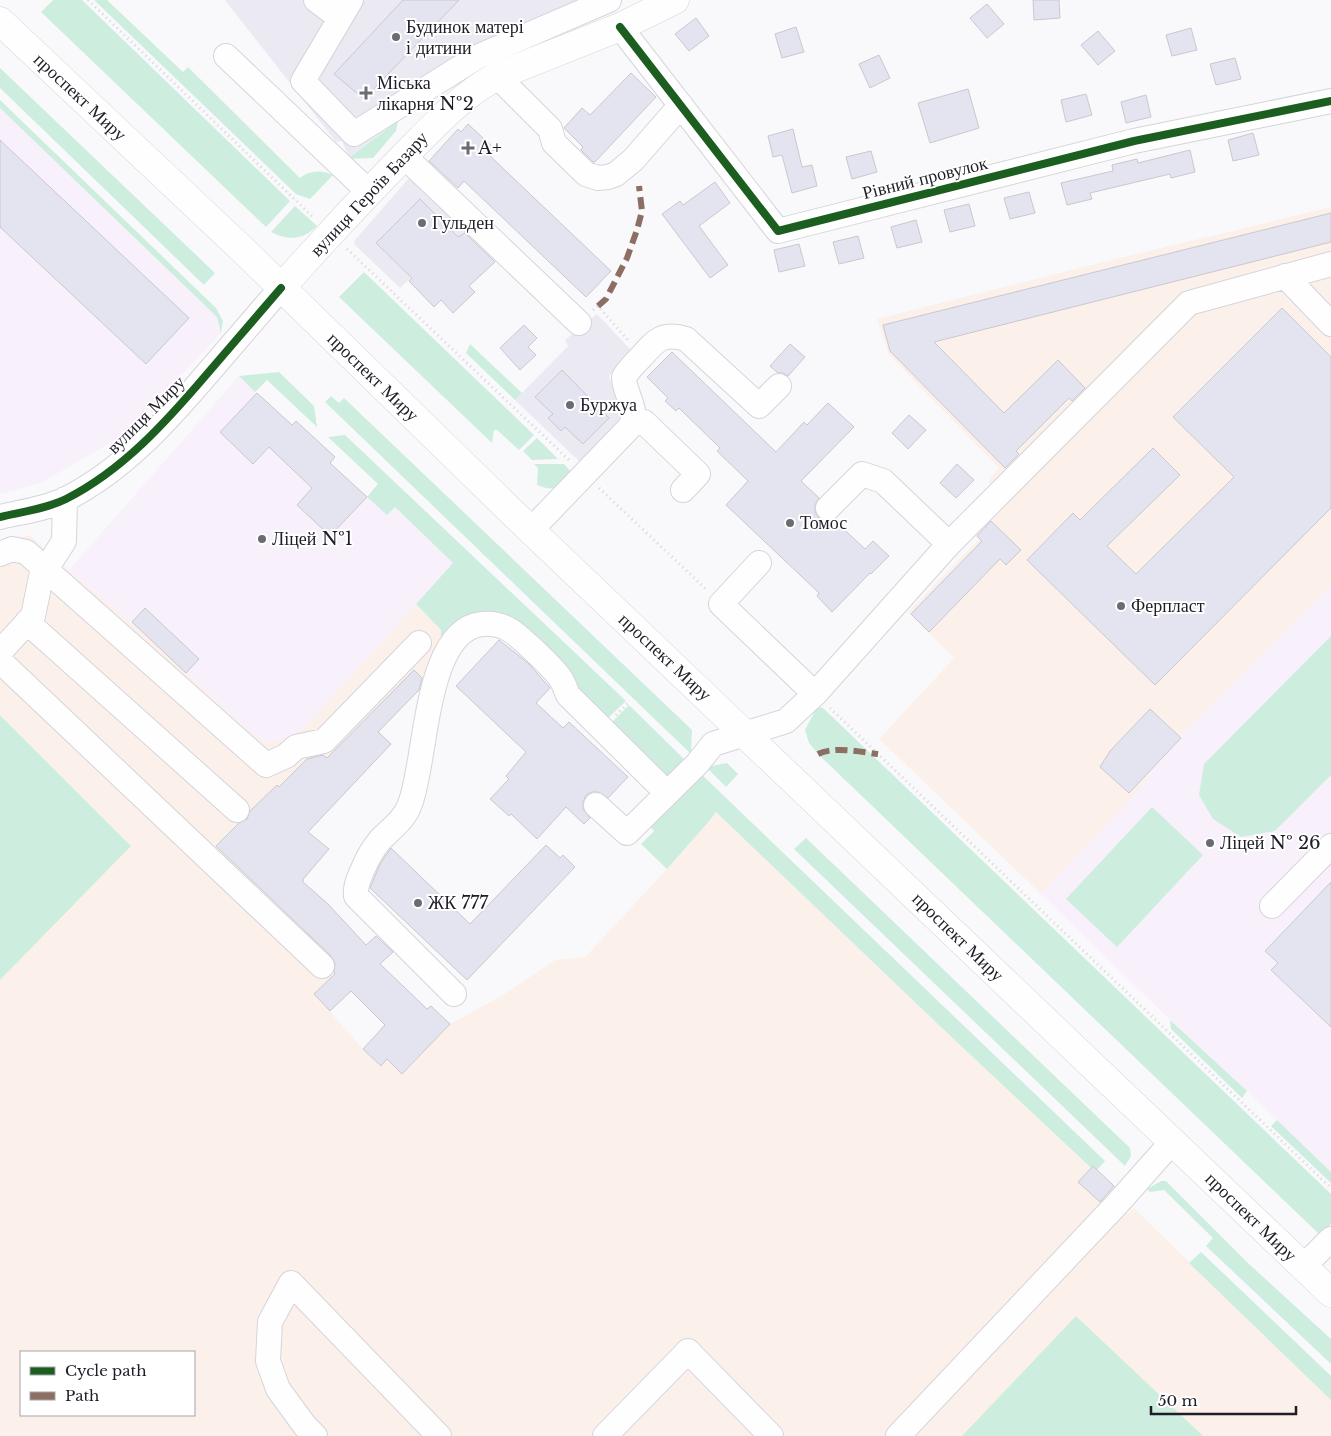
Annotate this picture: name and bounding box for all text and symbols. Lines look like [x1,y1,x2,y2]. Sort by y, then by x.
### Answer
place label: Будинок матері і дитини [406,16,524,59]
marker: Будинок матері і дитини [390,31,402,43]
street label: проспект Миру [29,48,131,146]
place label: Міська лікарня №2 [377,72,474,115]
marker: Міська лікарня №2 [359,86,373,100]
street label: вулиця Героїв Базару [305,127,433,261]
place label: A+ [477,137,502,159]
marker: A+ [462,142,474,154]
street label: Рівний провулок [860,152,990,204]
place label: Гульден [432,212,494,234]
marker: Гульден [416,217,428,229]
street label: проспект Миру [323,328,423,426]
street label: вулиця Миру [102,371,190,459]
place label: Буржуа [580,394,637,416]
marker: Буржуа [564,399,576,411]
place label: Томос [800,512,847,534]
marker: Томос [784,517,796,529]
place label: Ліцей №1 [272,528,353,550]
marker: Ліцей №1 [256,533,268,545]
place label: Ферпласт [1131,595,1205,617]
marker: Ферпласт [1115,600,1127,612]
street label: проспект Миру [614,608,716,706]
place label: Ліцей № 26 [1220,832,1321,854]
marker: Ліцей № 26 [1204,837,1216,849]
street label: проспект Миру [908,888,1008,986]
place label: ЖК 777 [428,892,489,914]
marker: ЖК 777 [412,897,424,909]
street label: проспект Миру [1201,1168,1301,1266]
legend [20,1351,195,1416]
text: Cycle path [65,1361,147,1380]
scale bar [1151,1384,1296,1416]
text: Path [65,1386,99,1405]
text: 50 m [1158,1391,1198,1410]

